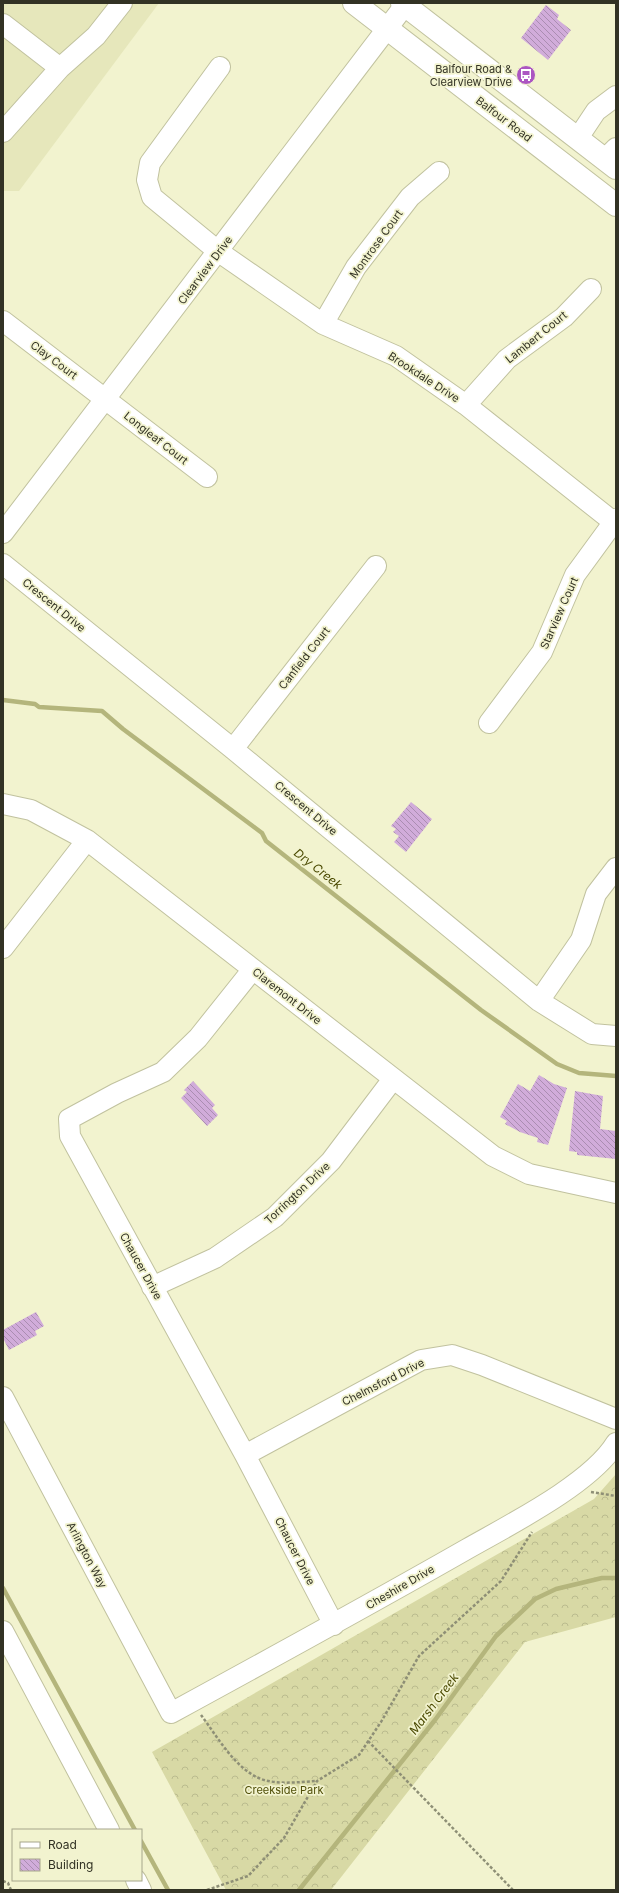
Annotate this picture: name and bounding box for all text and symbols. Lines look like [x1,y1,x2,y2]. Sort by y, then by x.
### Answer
place label: Balfour Road & Clearview Drive [430,62,512,89]
bus stop icon: Balfour Road & Clearview Drive [515,64,537,86]
street label: Balfour Road [473,93,535,145]
street label: Montrose Court [346,207,406,281]
street label: Clearview Drive [175,233,235,307]
street label: Lambert Court [502,308,570,366]
street label: Clay Court [28,338,81,382]
street label: Brookdale Drive [386,349,462,405]
street label: Longleaf Court [121,409,191,468]
street label: Starview Court [537,574,581,651]
street label: Crescent Drive [20,575,88,635]
street label: Canfield Court [275,624,333,692]
street label: Crescent Drive [272,778,340,838]
water label: Dry Creek [291,845,346,892]
street label: Claremont Drive [250,965,324,1027]
street label: Torrington Drive [261,1159,333,1227]
street label: Chaucer Drive [117,1230,165,1302]
street label: Chelmsford Drive [340,1355,426,1409]
street label: Chaucer Drive [272,1515,318,1587]
street label: Arlington Way [64,1520,110,1590]
street label: Cheshire Drive [363,1562,437,1612]
water label: Marsh Creek [406,1670,462,1737]
park label: Creekside Park [244,1783,324,1797]
legend [12,1829,142,1881]
text: Road [48,1837,77,1852]
text: Building [48,1857,93,1872]

